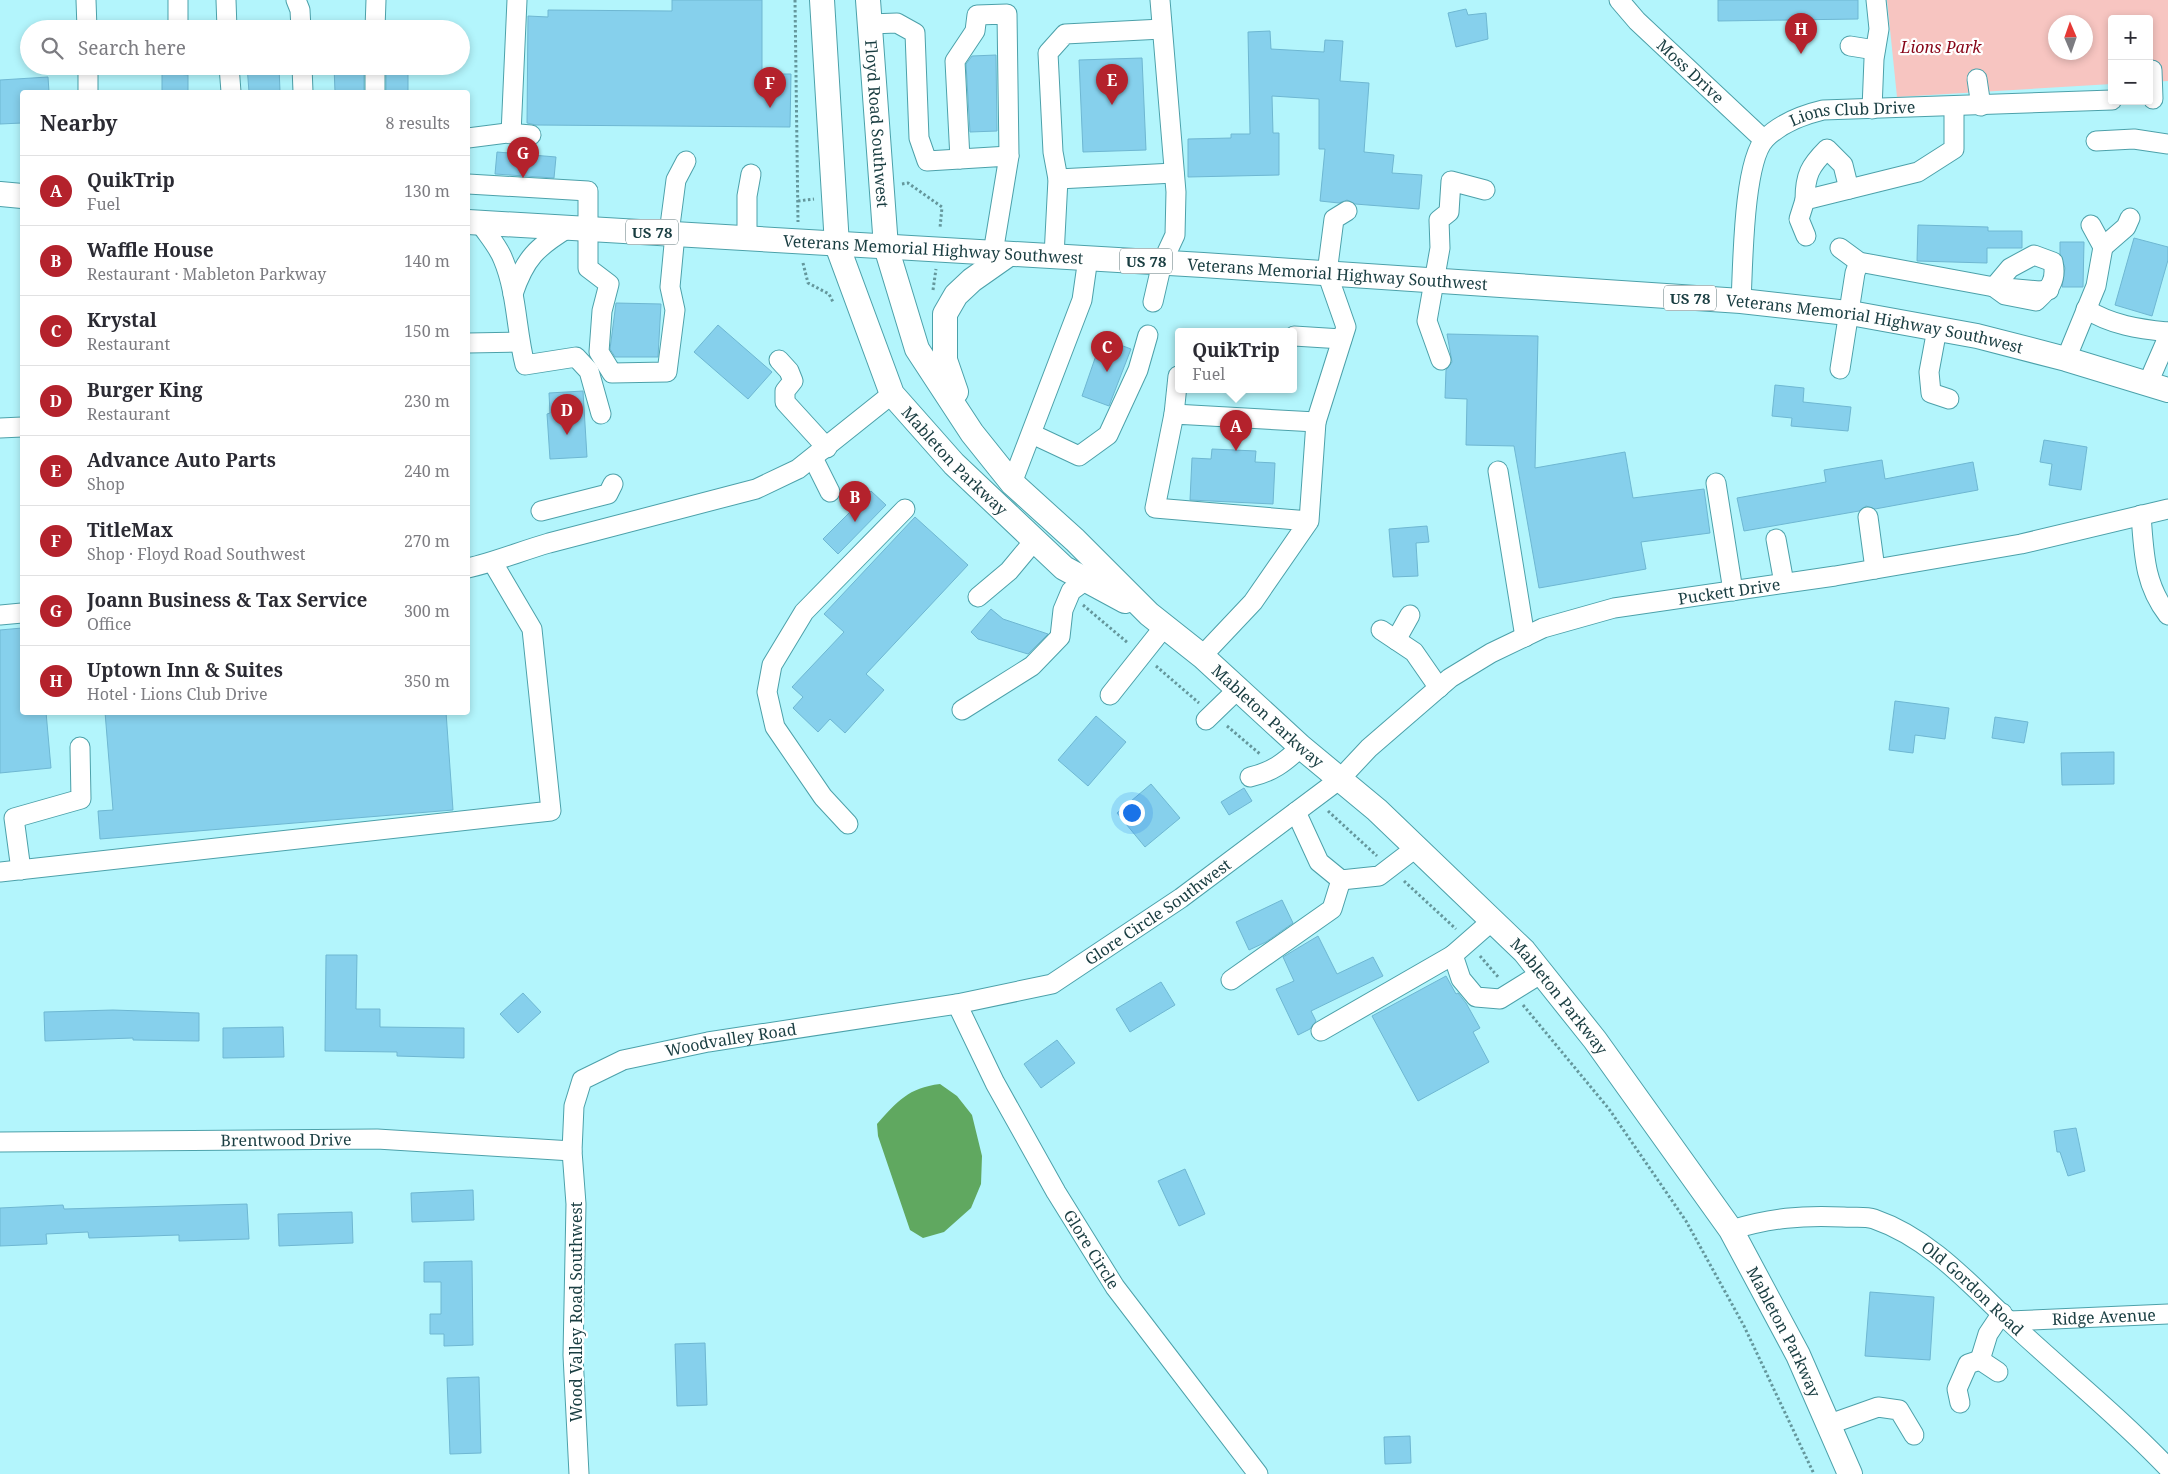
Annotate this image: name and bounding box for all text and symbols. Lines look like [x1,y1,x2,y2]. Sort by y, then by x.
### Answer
pin: H [1785,13,1817,54]
north arrow [2048,15,2093,60]
map controls [2108,15,2153,105]
button: + [2108,15,2153,60]
search box [20,20,470,75]
icon: search [38,34,66,62]
street label: Moss Drive [1652,34,1729,108]
text: Search here [78,35,186,61]
park label: Lions Park [1900,36,1982,58]
street label: Floyd Road Southwest [860,39,894,209]
button: − [2108,60,2153,105]
pin: E [1096,64,1128,105]
pin: F [754,67,786,108]
street label: Lions Club Drive [1786,96,1916,131]
text: Nearby [40,109,118,137]
text: 8 results [386,112,450,134]
pin: G [507,137,539,178]
text: QuikTrip [87,167,175,193]
text: A [50,180,62,202]
text: 130 m [404,180,450,202]
text: Fuel [87,193,120,215]
road number: US 78 [626,220,678,244]
street label: Veterans Memorial Highway Southwest [782,229,1084,269]
text: Waffle House [87,237,214,263]
road number: US 78 [1120,248,1172,274]
text: B [51,250,61,272]
text: 140 m [404,250,450,272]
street label: Veterans Memorial Highway Southwest [1187,253,1489,295]
text: Restaurant · Mableton Parkway [87,263,326,285]
road number: US 78 [1664,286,1716,310]
street label: Veterans Memorial Highway Southwest [1725,289,2026,359]
text: Krystal [87,307,157,333]
text: C [51,320,61,342]
text: 150 m [404,320,450,342]
popup [1175,328,1297,393]
pin: C [1091,331,1123,372]
text: Restaurant [87,333,170,355]
text: QuikTrip [1192,337,1280,363]
text: Fuel [1192,363,1225,385]
text: Burger King [87,377,203,403]
text: D [50,390,62,412]
text: 230 m [404,390,450,412]
pin: D [551,394,583,435]
street label: Mableton Parkway [897,401,1013,521]
text: Restaurant [87,403,170,425]
pin: A [1220,410,1252,451]
text: Advance Auto Parts [87,447,276,473]
text: E [51,460,61,482]
text: 240 m [404,460,450,482]
text: Shop [87,473,125,495]
pin: B [839,481,871,522]
text: TitleMax [87,517,173,543]
text: F [51,530,61,552]
text: 270 m [404,530,450,552]
text: Shop · Floyd Road Southwest [87,543,305,565]
street label: Puckett Drive [1677,573,1782,610]
text: Joann Business & Tax Service [87,587,367,613]
text: G [50,600,62,622]
text: 300 m [404,600,450,622]
text: Office [87,613,131,635]
text: Uptown Inn & Suites [87,657,283,683]
street label: Mableton Parkway [1207,659,1329,773]
text: H [49,670,63,692]
text: 350 m [404,670,450,692]
text: Hotel · Lions Club Drive [87,683,267,705]
your location [1119,800,1145,826]
street label: Glore Circle Southwest [1080,853,1236,970]
street label: Mableton Parkway [1506,933,1613,1060]
street label: Woodvalley Road [663,1018,798,1062]
street label: Brentwood Drive [220,1128,352,1151]
street label: Wood Valley Road Southwest [565,1201,587,1422]
street label: Glore Circle [1059,1205,1125,1293]
street label: Old Gordon Road [1917,1236,2029,1340]
street label: Mableton Parkway [1741,1262,1826,1401]
street label: Ridge Avenue [2051,1304,2156,1330]

